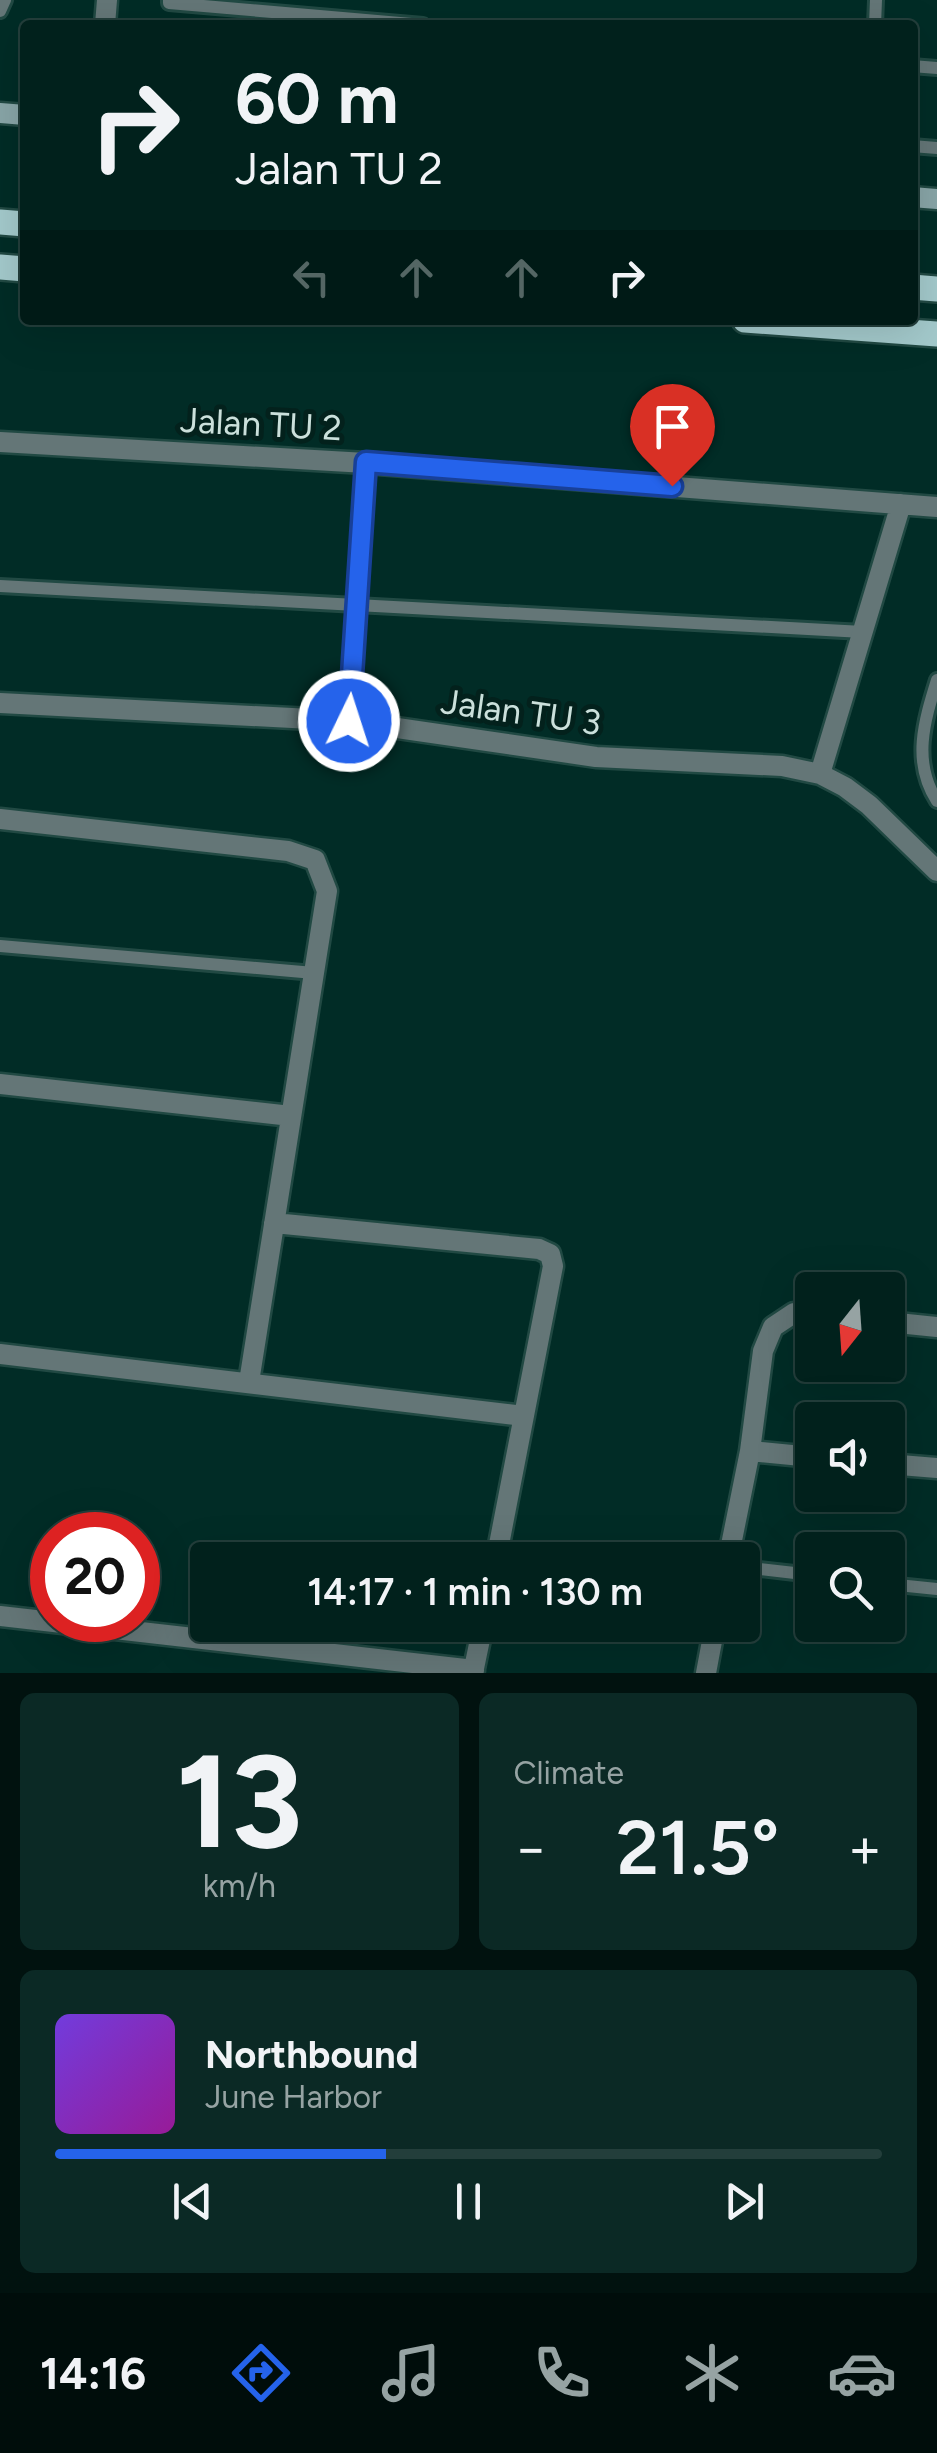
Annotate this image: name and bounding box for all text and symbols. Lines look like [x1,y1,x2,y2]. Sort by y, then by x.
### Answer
text: 60 m [235,56,399,141]
icon: right [70,60,200,190]
text: Jalan TU 2 [235,141,443,195]
icon: left [284,250,339,305]
icon: ahead [389,250,444,305]
icon: ahead [494,250,549,305]
icon: right [599,250,654,305]
pin [630,384,715,487]
street label: Jalan TU 2 [179,399,343,449]
icon: arrive [645,399,700,454]
position arrow [297,669,401,773]
street label: Jalan TU 3 [438,680,604,744]
north arrow [795,1272,905,1382]
map controls [795,1272,905,1642]
button: sound [795,1402,905,1512]
speed limit sign: 20 [30,1512,160,1642]
button: search [795,1532,905,1642]
text: 14:17 · 1 min · 130 m [307,1569,643,1615]
text: 13 [176,1724,303,1880]
text: Climate [514,1754,624,1792]
text: 21.5° [616,1803,779,1893]
text: − [514,1815,548,1881]
text: + [848,1815,882,1881]
text: km/h [203,1867,276,1905]
text: Northbound [205,2032,418,2078]
text: June Harbor [205,2078,382,2116]
icon: previous [165,2174,220,2229]
icon: pause [441,2174,496,2229]
icon: next [717,2174,772,2229]
icon: directions [226,2338,296,2408]
icon: music [376,2338,446,2408]
icon: phone [527,2338,597,2408]
icon: climate [677,2338,747,2408]
icon: car [827,2338,897,2408]
text: 14:16 [40,2346,146,2400]

